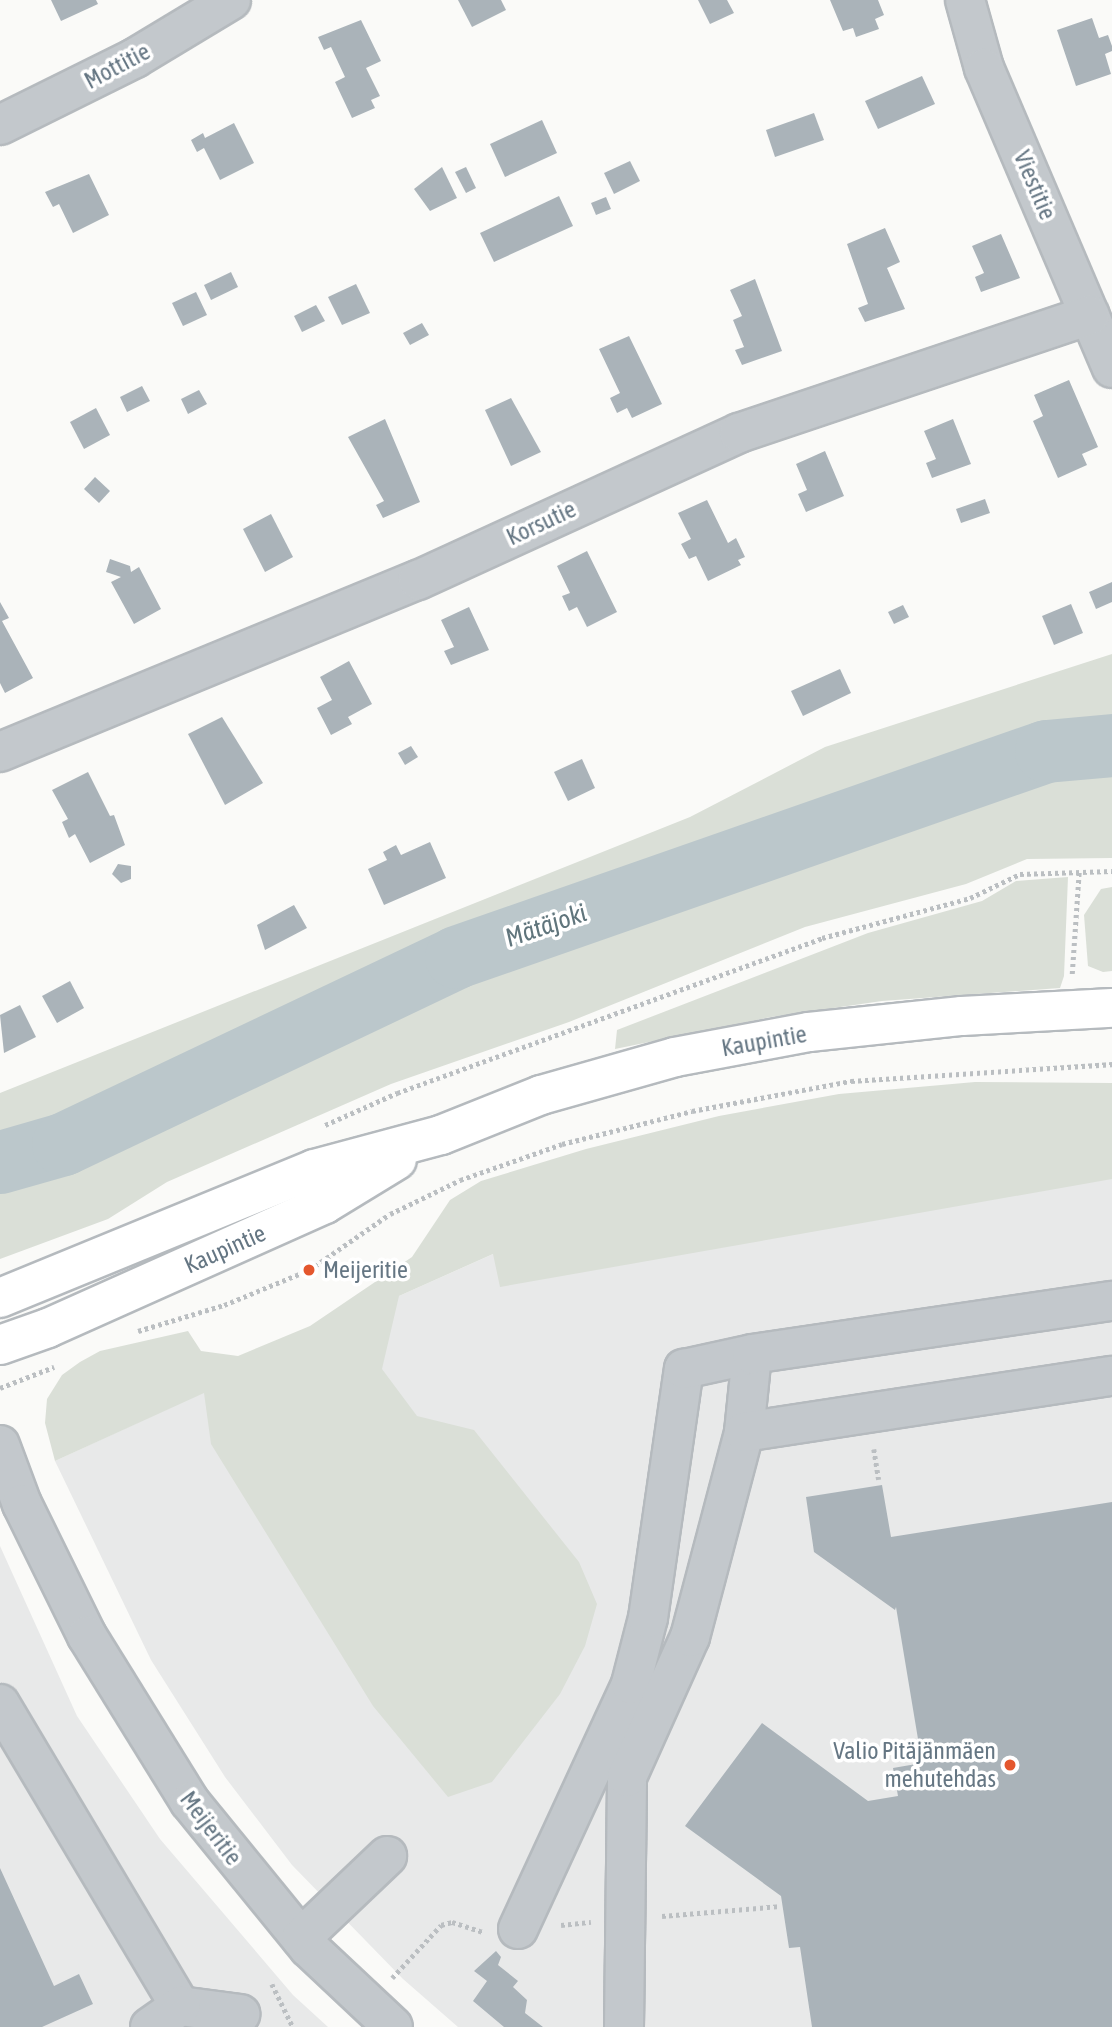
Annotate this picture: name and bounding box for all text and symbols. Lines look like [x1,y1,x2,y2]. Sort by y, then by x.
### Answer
street label: Mottitie [79,37,155,95]
street label: Viestitie [1008,146,1062,224]
street label: Korsutie [502,495,580,551]
water label: Mätäjoki [501,898,591,954]
street label: Kaupintie [719,1019,809,1063]
street label: Kaupintie [180,1218,270,1280]
place label: Meijeritie [323,1256,408,1284]
marker: Meijeritie [301,1262,317,1278]
place label: Valio Pitäjänmäen mehutehdas [833,1737,996,1793]
marker: Valio Pitäjänmäen mehutehdas [1002,1757,1018,1773]
street label: Meijeritie [174,1785,248,1871]

